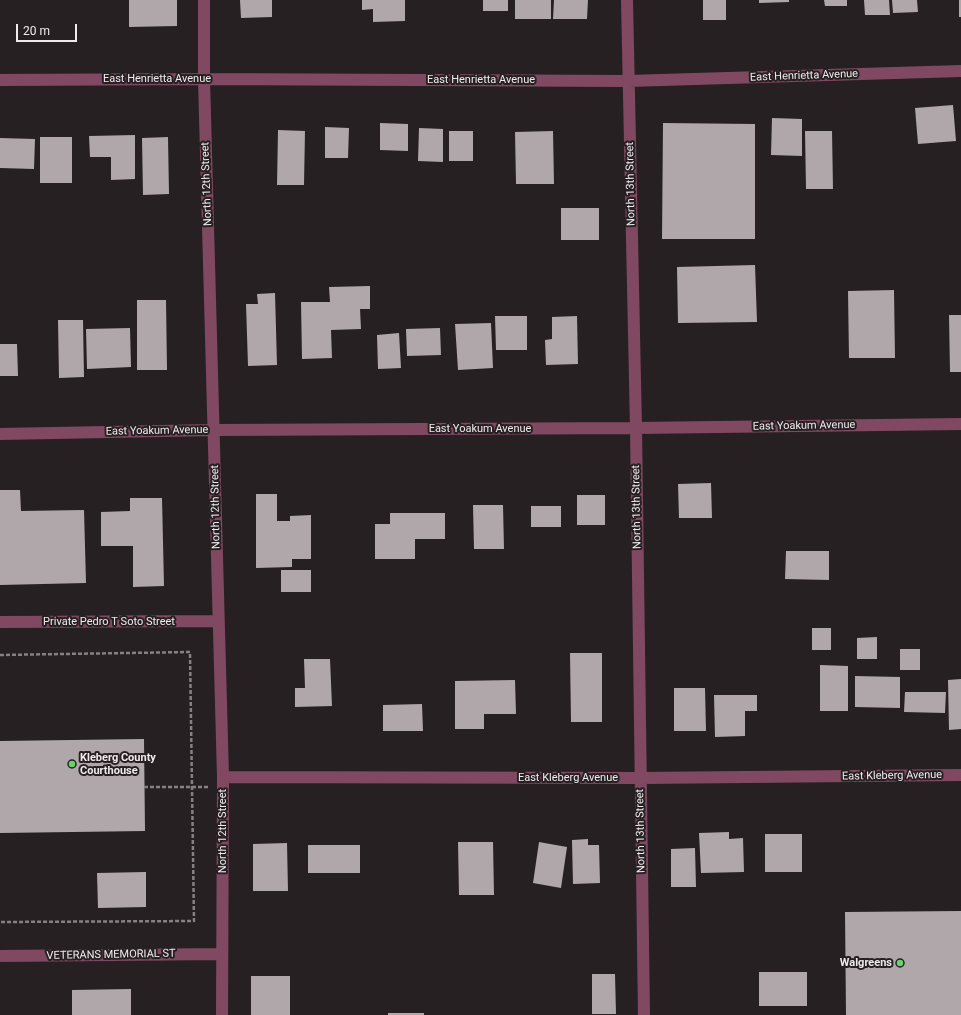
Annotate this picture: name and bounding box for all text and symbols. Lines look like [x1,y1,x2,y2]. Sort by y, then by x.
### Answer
scale bar [18,16,79,42]
text: 20 m [23,24,50,38]
street label: East Henrietta Avenue [750,68,858,84]
street label: East Henrietta Avenue [103,72,211,86]
street label: East Henrietta Avenue [427,73,535,87]
street label: North 12th Street [199,142,215,226]
street label: North 13th Street [624,142,638,226]
street label: East Yoakum Avenue [753,419,855,433]
street label: East Yoakum Avenue [429,422,531,436]
street label: East Yoakum Avenue [106,424,208,438]
street label: North 12th Street [209,465,223,549]
street label: North 13th Street [630,465,644,549]
street label: Private Pedro T Soto Street [43,615,175,629]
place label: Kleberg County Courthouse [80,751,156,777]
marker: Kleberg County Courthouse [67,759,77,769]
street label: East Kleberg Avenue [842,769,942,783]
street label: East Kleberg Avenue [518,771,618,785]
street label: North 12th Street [216,789,230,873]
street label: North 13th Street [634,789,648,873]
street label: VETERANS MEMORIAL ST [46,947,176,963]
place label: Walgreens [840,956,892,970]
marker: Walgreens [895,958,905,968]

